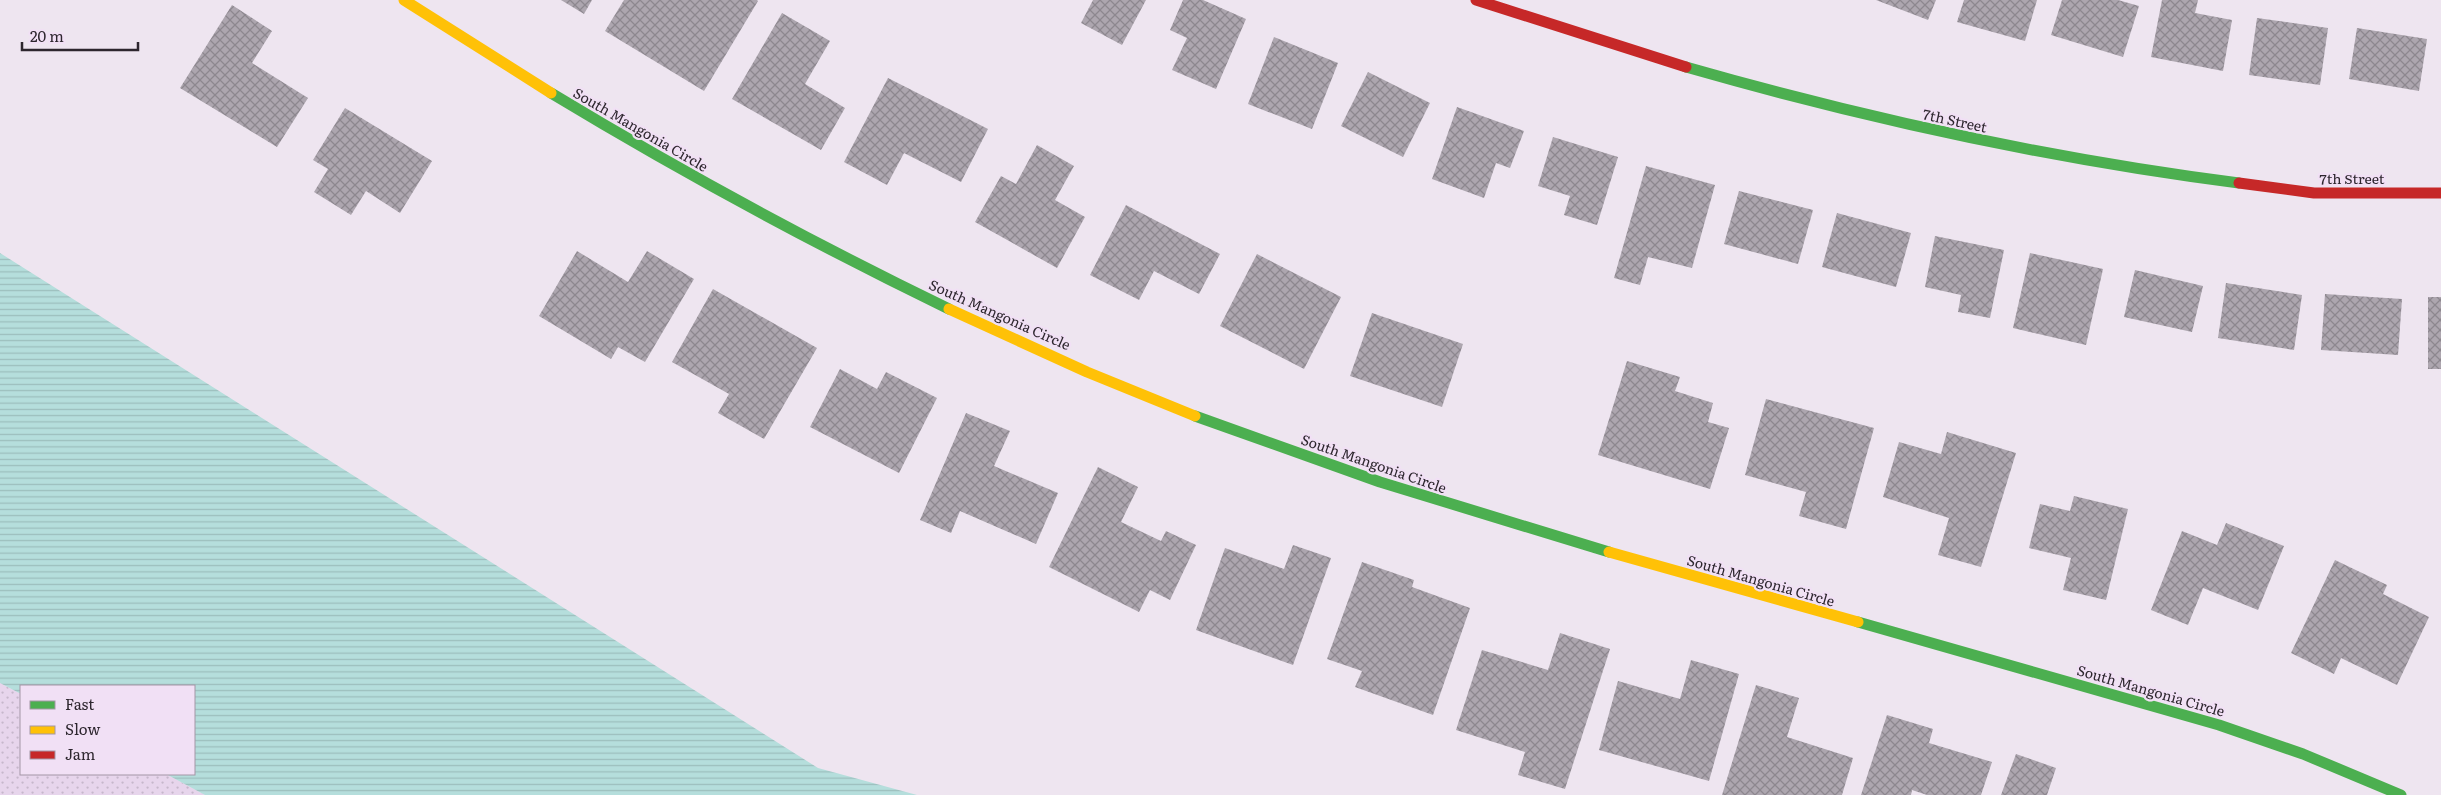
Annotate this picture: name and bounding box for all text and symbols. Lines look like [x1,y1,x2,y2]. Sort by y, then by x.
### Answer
scale bar [22,20,139,52]
text: 20 m [30,24,64,47]
street label: South Mangonia Circle [570,82,712,176]
street label: 7th Street [1921,103,1989,137]
street label: 7th Street [2320,168,2385,188]
street label: South Mangonia Circle [926,274,1074,354]
street label: South Mangonia Circle [1299,429,1449,497]
street label: South Mangonia Circle [1685,549,1837,611]
street label: South Mangonia Circle [2075,659,2227,721]
legend [20,685,195,775]
text: Fast [65,692,94,715]
text: Slow [65,717,100,740]
text: Jam [65,742,96,765]

